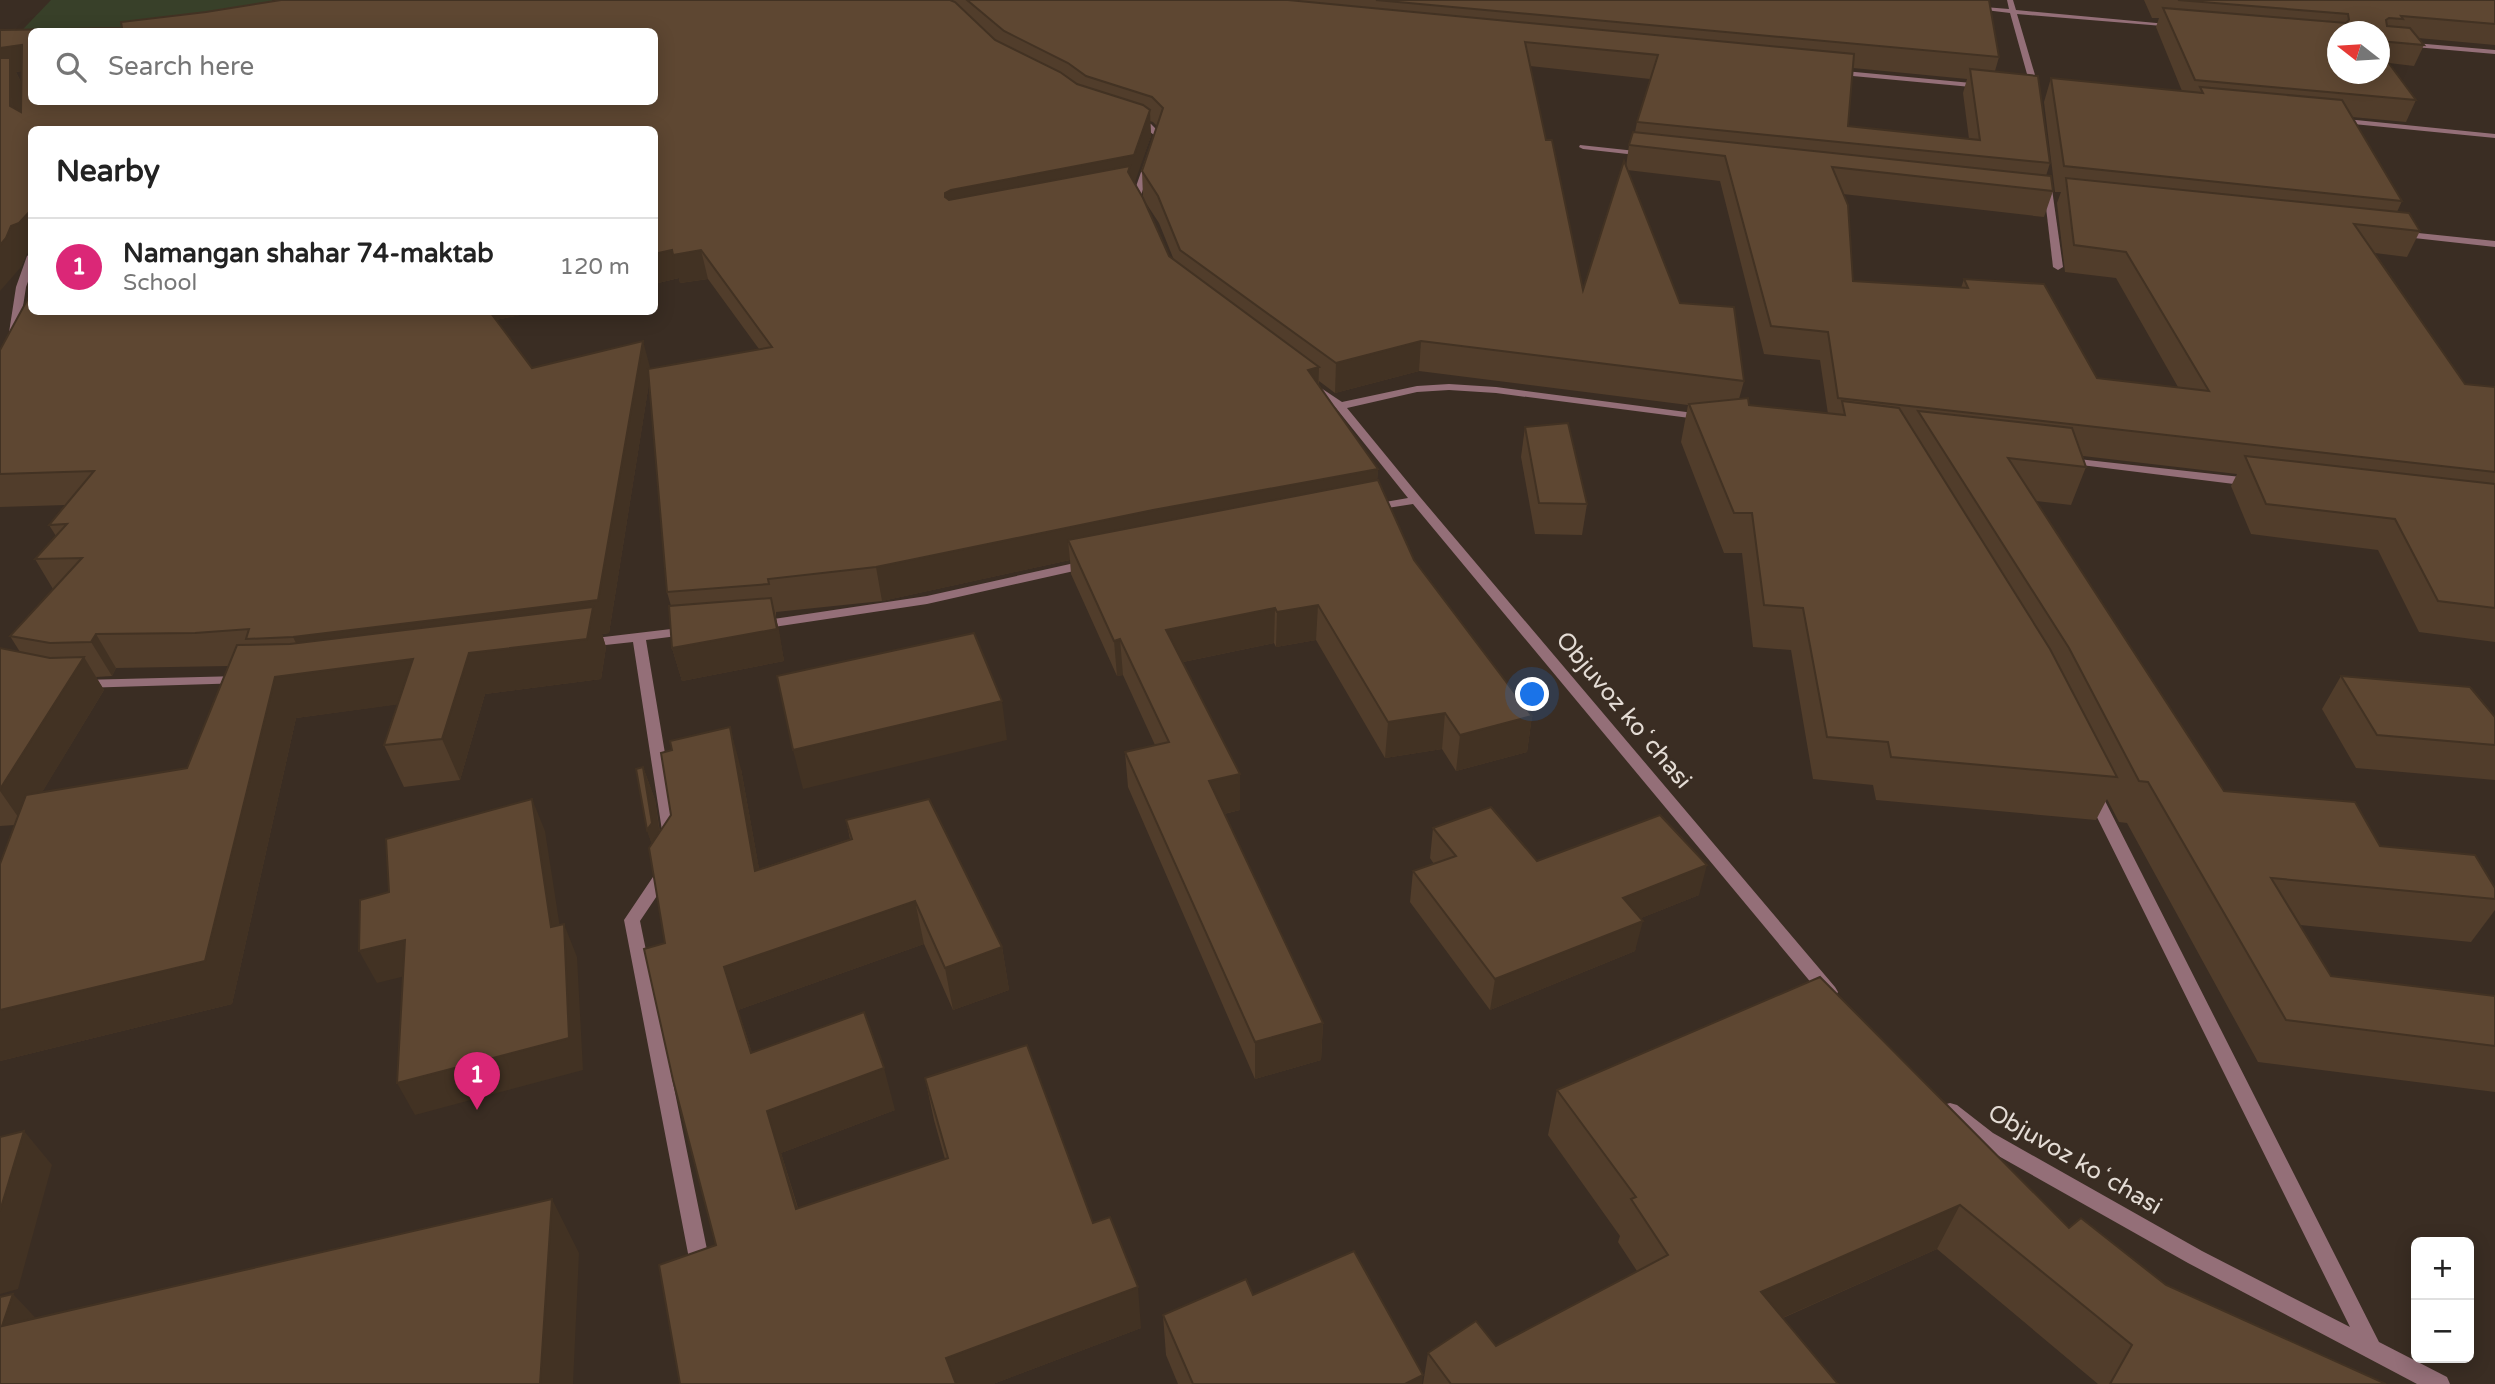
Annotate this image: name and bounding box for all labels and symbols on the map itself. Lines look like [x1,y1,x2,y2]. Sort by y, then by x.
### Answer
north arrow [2327,21,2390,84]
street label: Objuvoz koʻchasi [1550,626,1698,795]
your location [1515,677,1549,711]
pin: 1 [454,1052,500,1110]
street label: Objuvoz koʻchasi [1983,1098,2167,1221]

